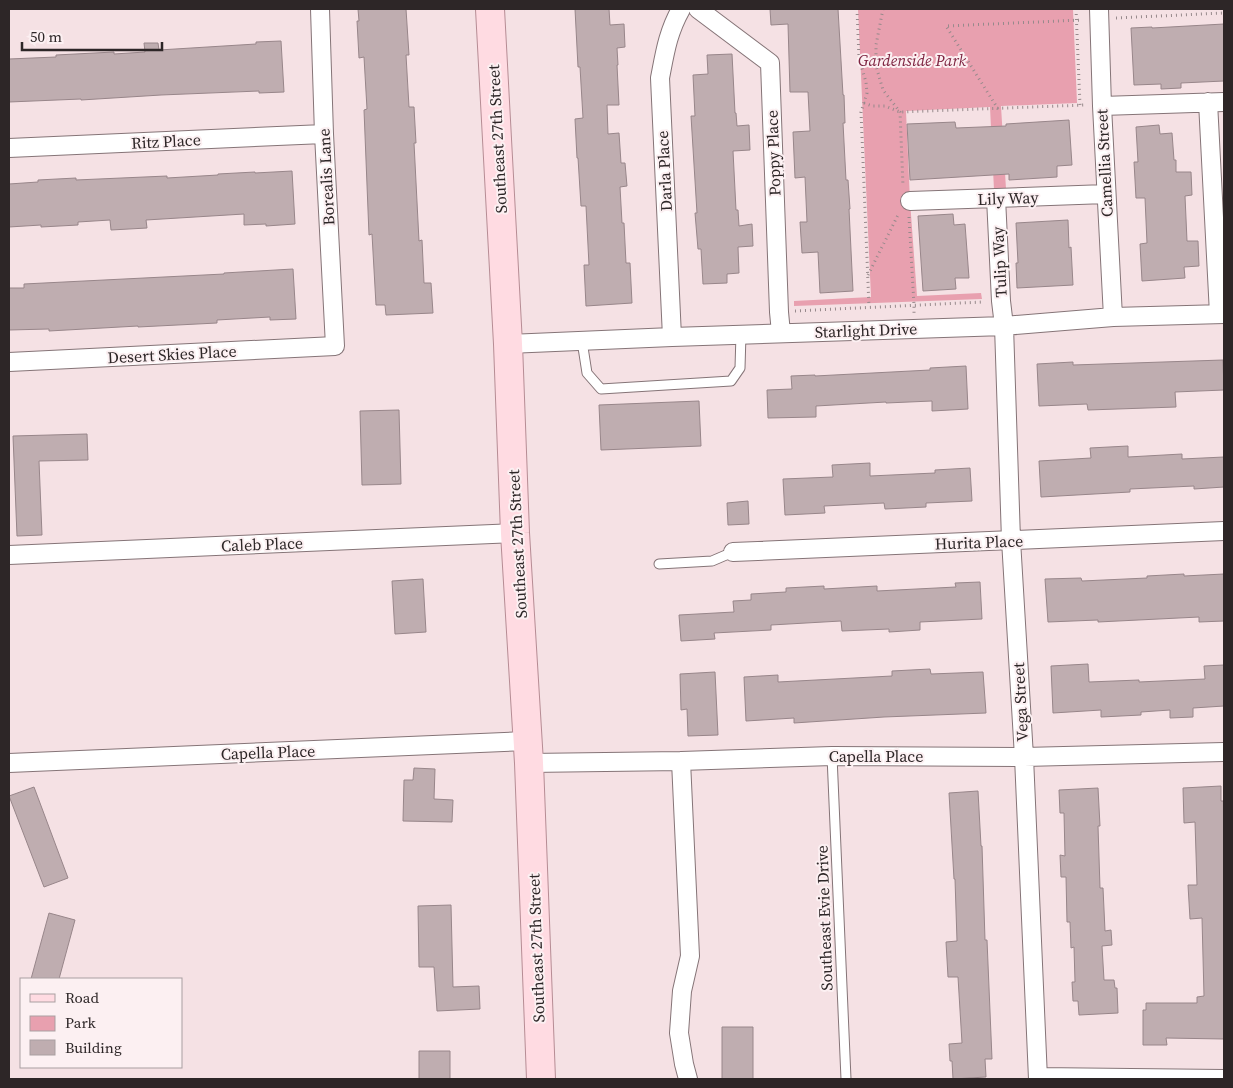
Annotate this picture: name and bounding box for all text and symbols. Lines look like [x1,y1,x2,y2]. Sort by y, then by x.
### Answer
scale bar [22,20,162,52]
text: 50 m [30,26,62,47]
park label: Gardenside Park [858,49,967,71]
street label: Southeast 27th Street [482,63,512,214]
street label: Camellia Street [1090,108,1118,218]
street label: Poppy Place [761,110,785,196]
street label: Ritz Place [131,128,201,154]
street label: Borealis Lane [312,128,340,226]
street label: Darla Place [651,130,677,212]
street label: Lily Way [977,186,1040,210]
street label: Tulip Way [986,225,1012,298]
street label: Starlight Drive [814,317,918,343]
street label: Desert Skies Place [107,340,237,368]
street label: Southeast 27th Street [502,468,532,619]
street label: Hurita Place [934,529,1024,555]
street label: Caleb Place [221,532,303,556]
street label: Vega Street [1007,661,1033,742]
street label: Capella Place [220,739,316,765]
street label: Capella Place [829,745,923,767]
street label: Southeast Evie Drive [810,845,838,991]
street label: Southeast 27th Street [522,872,550,1023]
legend [20,978,182,1068]
text: Road [65,987,99,1008]
text: Park [65,1012,97,1033]
text: Building [65,1037,122,1058]

